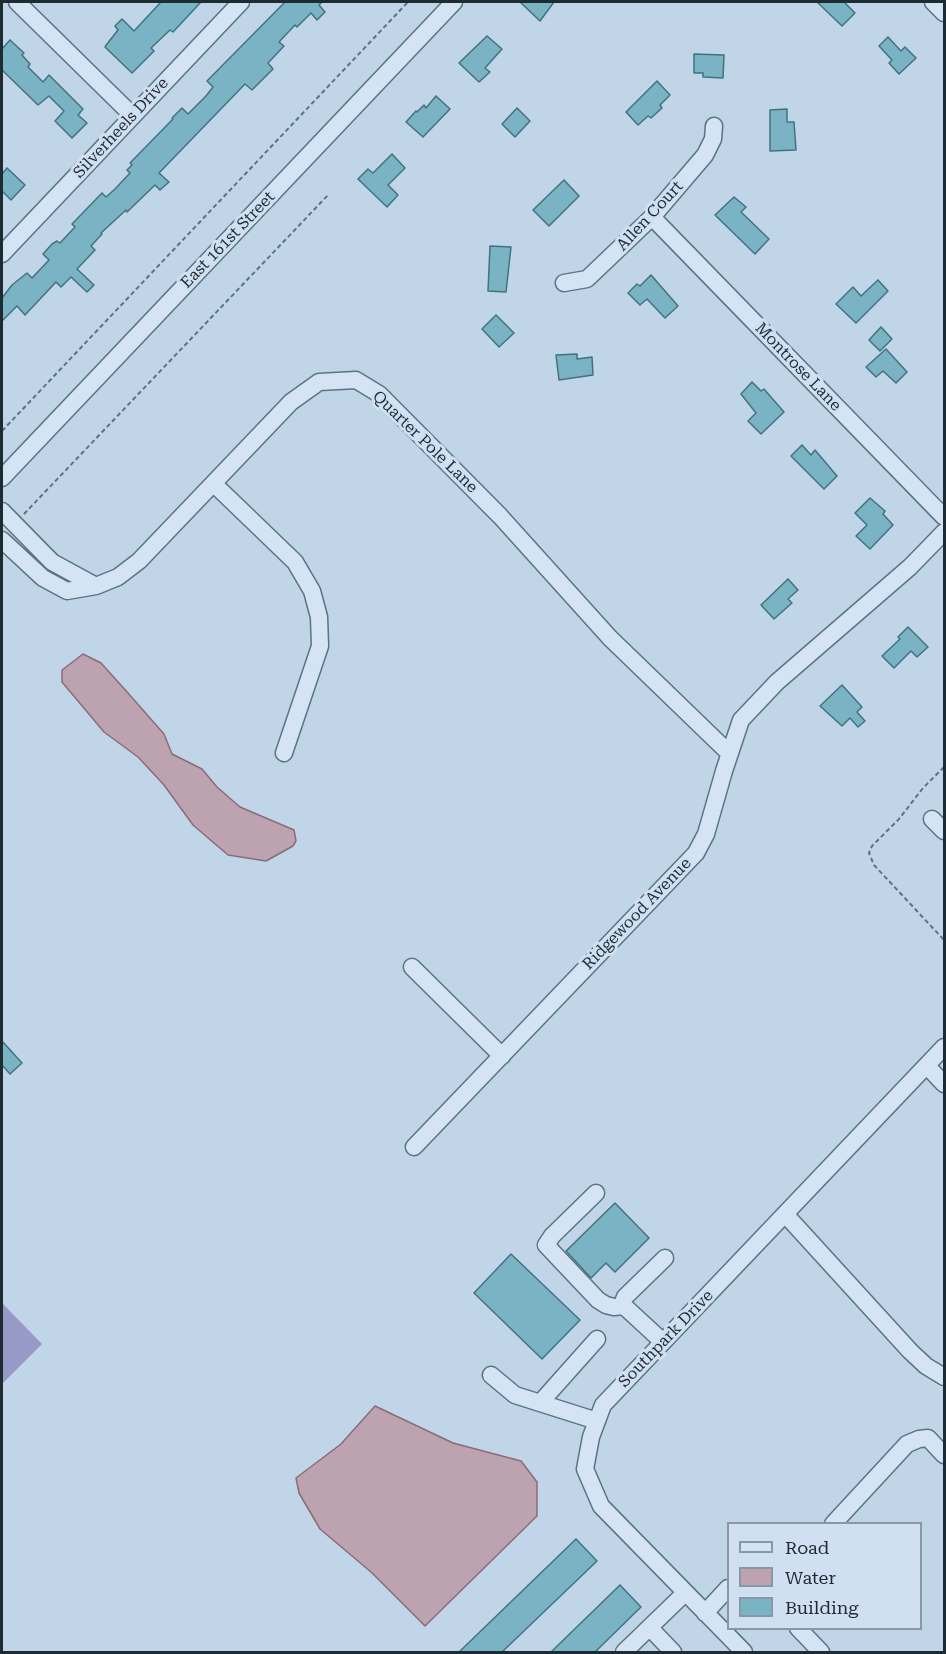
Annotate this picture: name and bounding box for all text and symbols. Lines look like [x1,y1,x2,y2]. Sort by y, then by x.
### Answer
street label: Silverheels Drive [69,74,173,182]
street label: Allen Court [613,177,687,255]
street label: East 161st Street [177,188,279,292]
street label: Montrose Lane [751,319,845,415]
street label: Quarter Pole Lane [368,387,482,497]
street label: Ridgewood Avenue [579,854,695,974]
street label: Southpark Drive [615,1286,717,1392]
legend [727,1522,922,1630]
text: Road [785,1537,829,1558]
text: Water [785,1567,836,1588]
text: Building [785,1597,859,1618]

